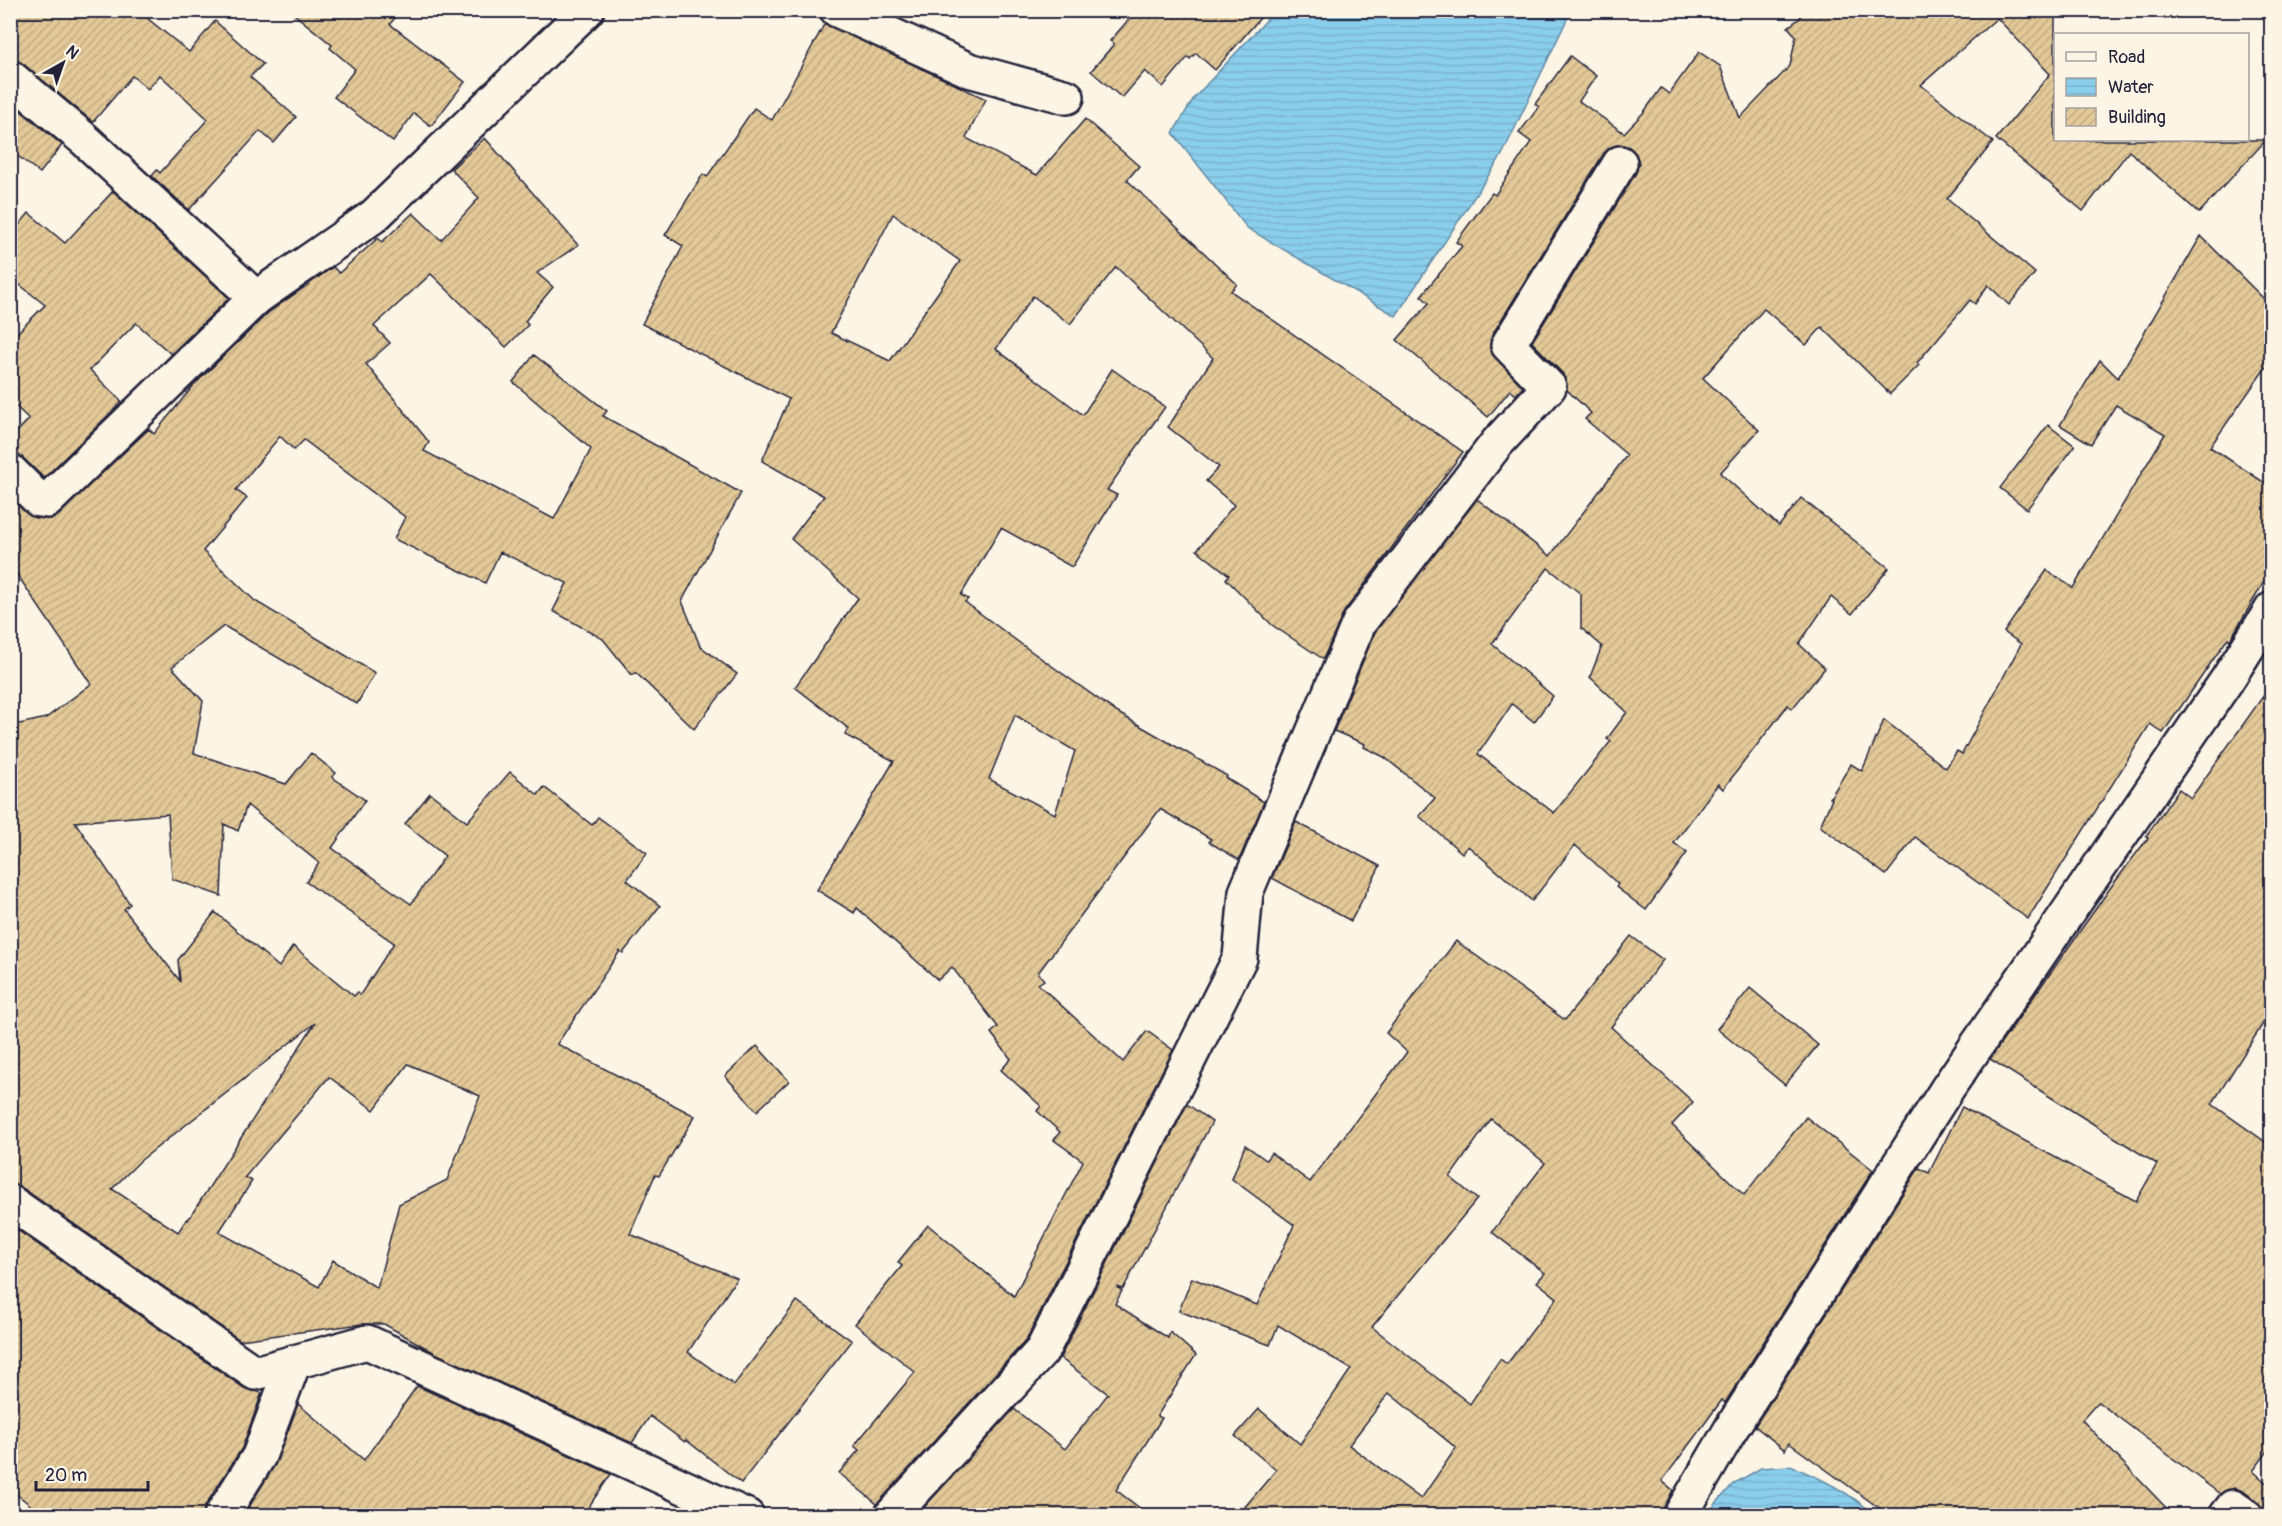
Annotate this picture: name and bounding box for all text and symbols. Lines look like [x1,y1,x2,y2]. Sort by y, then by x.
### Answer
north arrow [33,33,93,93]
legend [2054,33,2249,141]
text: N [61,41,83,64]
text: Road [2108,46,2145,69]
text: Water [2108,76,2154,99]
text: Building [2108,106,2166,129]
scale bar [36,1454,148,1492]
text: 20 m [45,1464,87,1487]

